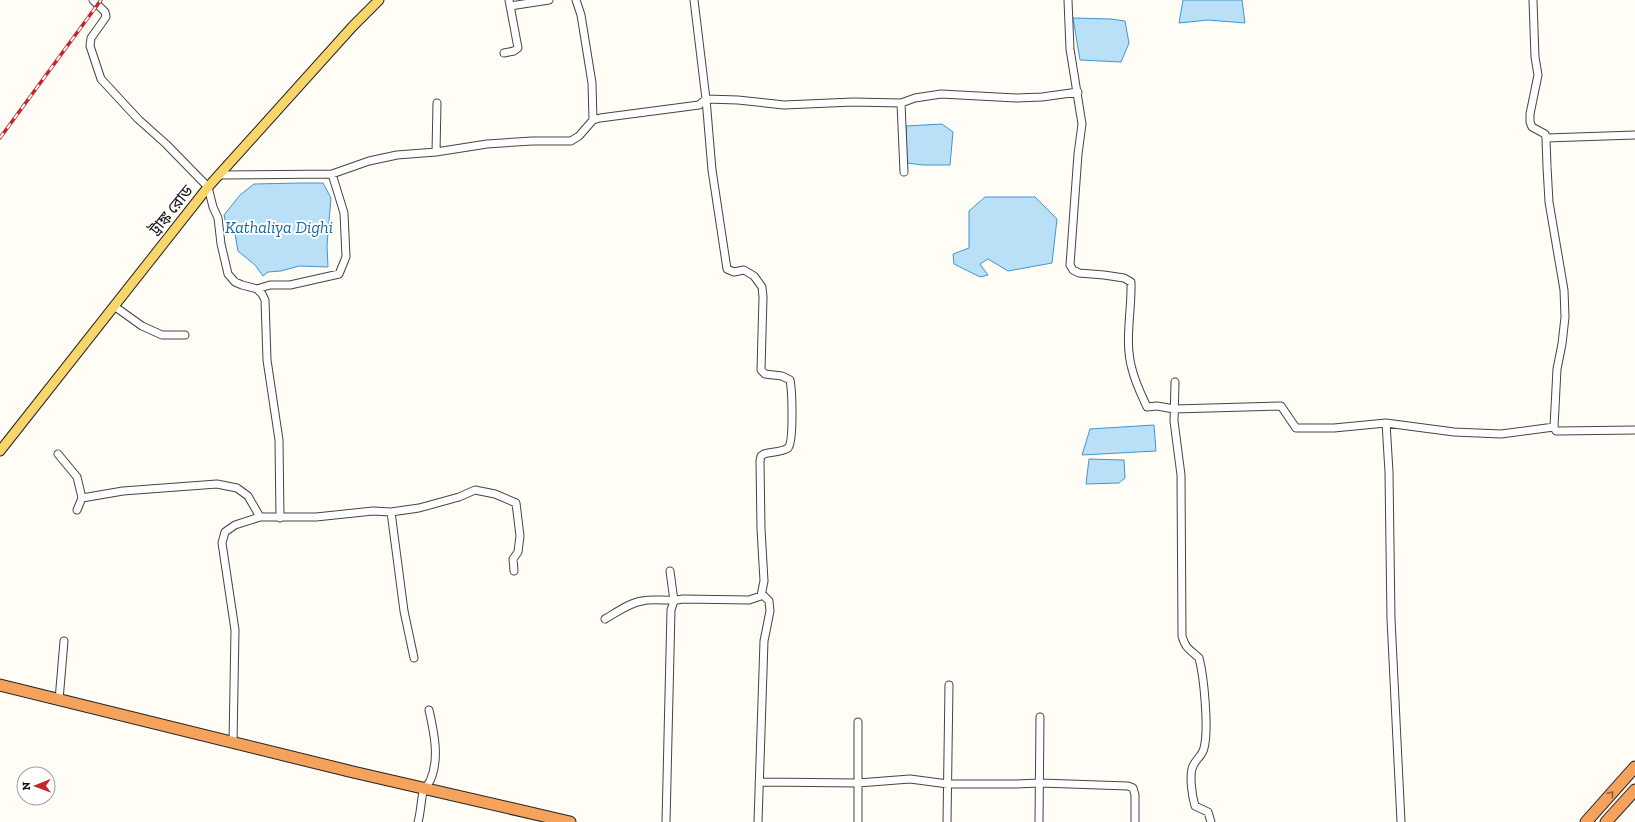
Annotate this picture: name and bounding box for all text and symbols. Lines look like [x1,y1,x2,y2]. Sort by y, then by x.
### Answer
street label: ট্রাঙ্ক রোড [145,181,197,240]
water label: Kathaliya Dighi [225,217,333,237]
north arrow [16,766,56,806]
text: N [20,781,33,790]
one-way arrow [1606,792,1613,799]

